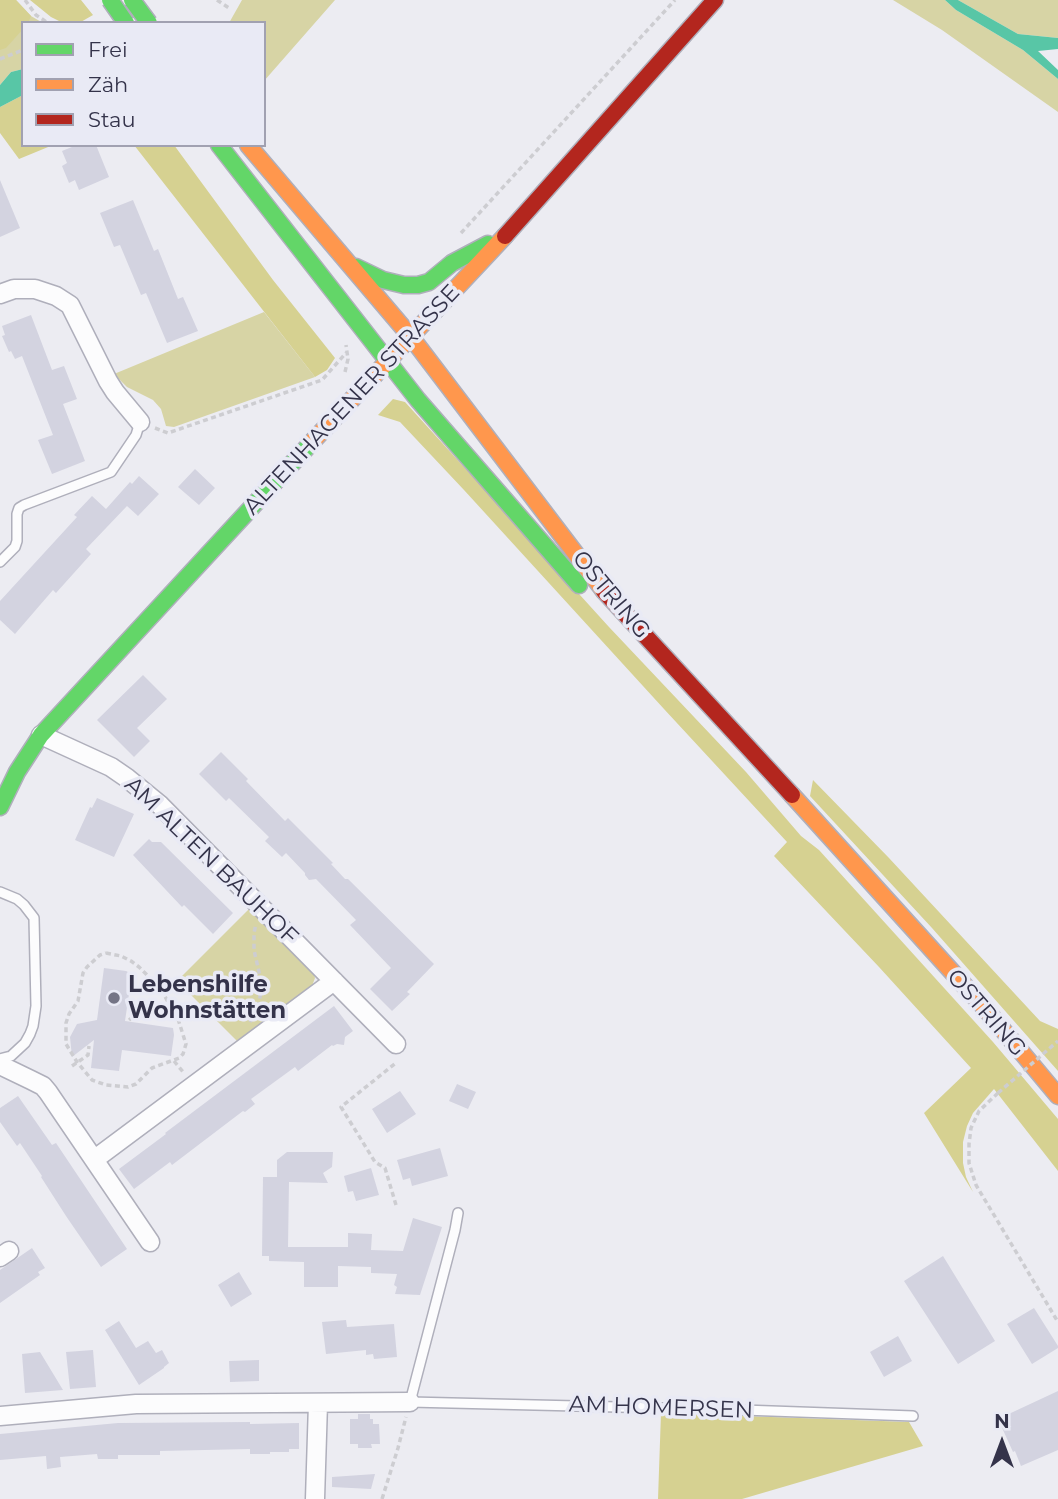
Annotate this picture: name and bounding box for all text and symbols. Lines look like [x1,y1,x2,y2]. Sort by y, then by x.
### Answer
legend [21,21,266,147]
text: Frei [88,37,128,62]
text: Zäh [88,72,128,97]
text: Stau [88,107,136,132]
street label: ALTENHAGENER STRASSE [238,279,466,521]
street label: OSTRING [566,545,656,645]
street label: AM ALTEN BAUHOF [119,771,303,951]
street label: OSTRING [941,964,1031,1062]
place label: Lebenshilfe Wohnstätten [128,971,286,1025]
marker: Lebenshilfe Wohnstätten [106,990,122,1006]
street label: AM HOMERSEN [568,1391,754,1425]
north arrow [967,1408,1037,1478]
text: N [994,1410,1010,1433]

